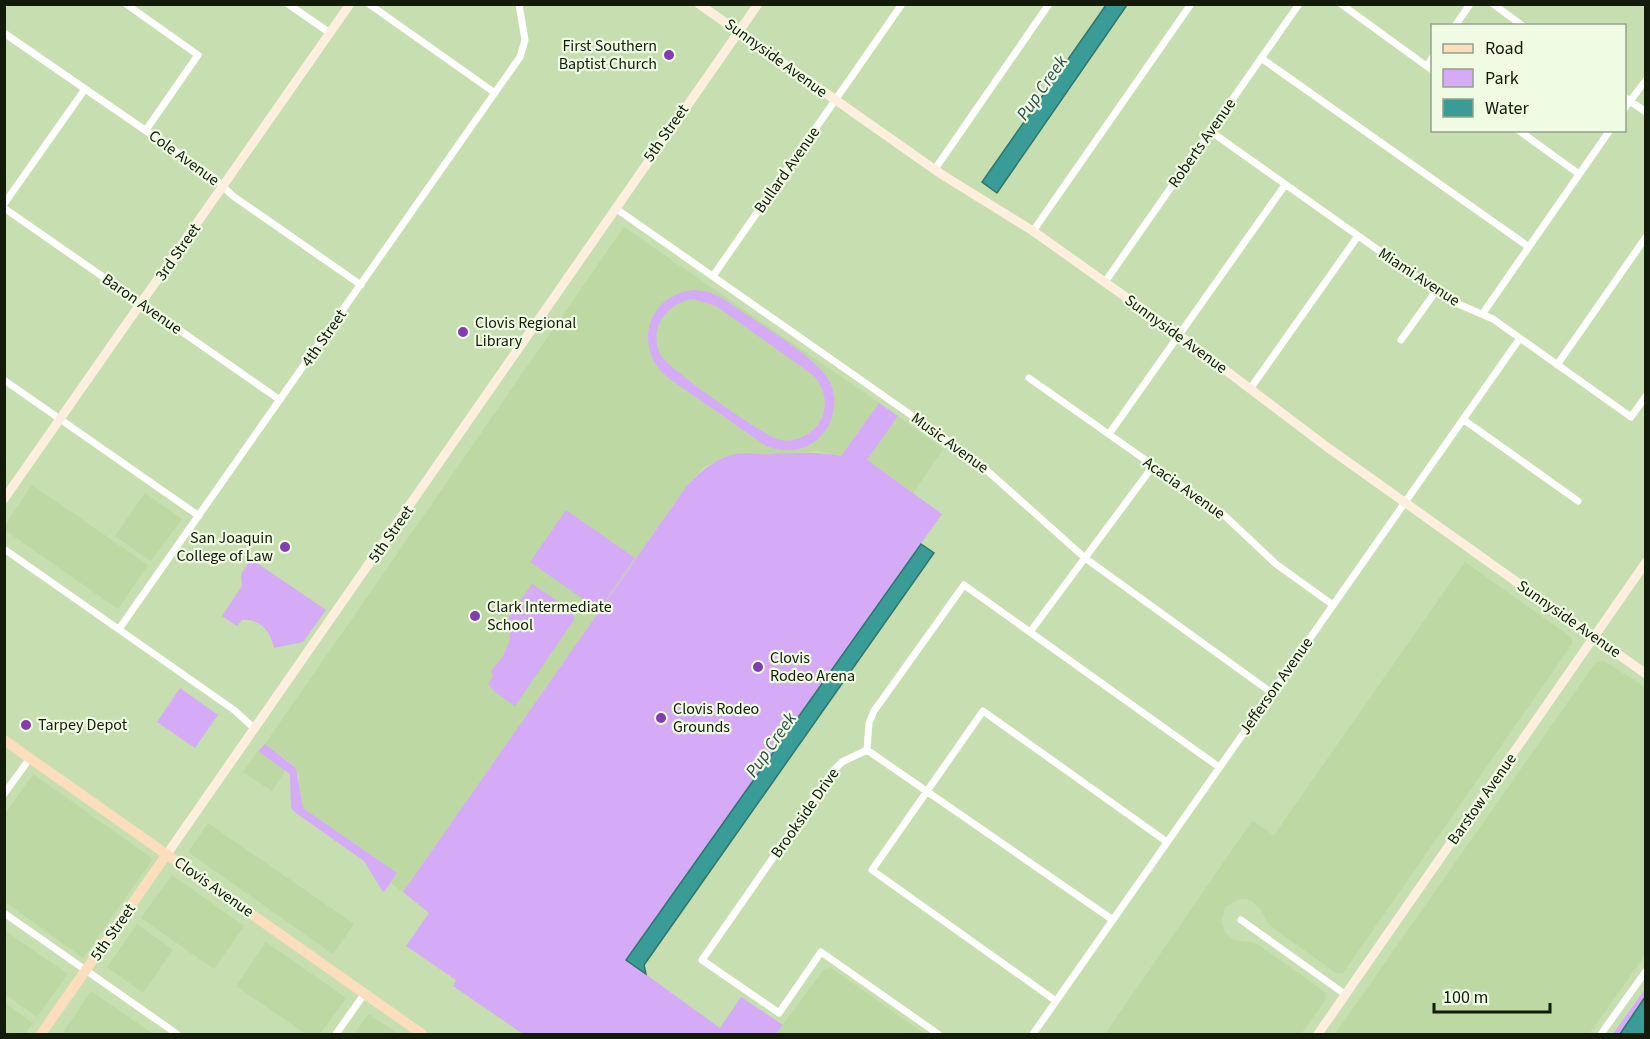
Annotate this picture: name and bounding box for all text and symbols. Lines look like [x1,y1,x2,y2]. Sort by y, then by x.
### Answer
street label: Sunnyside Avenue [720,13,832,103]
legend [1431,24,1626,132]
place label: First Southern Baptist Church [559,35,657,75]
text: Road [1485,36,1524,61]
marker: First Southern Baptist Church [662,48,676,62]
water label: Pup Creek [1010,50,1074,126]
text: Park [1485,66,1519,91]
street label: Roberts Avenue [1163,94,1241,192]
text: Water [1485,96,1529,121]
street label: 5th Street [638,99,694,166]
street label: Bullard Avenue [749,122,825,218]
street label: Cole Avenue [144,125,224,191]
street label: 3rd Street [150,218,206,285]
street label: Miami Avenue [1374,242,1464,312]
street label: Baron Avenue [98,268,186,340]
street label: Sunnyside Avenue [1120,289,1232,379]
street label: 4th Street [296,304,352,371]
place label: Clovis Regional Library [475,312,576,352]
marker: Clovis Regional Library [456,325,470,339]
street label: Music Avenue [907,407,993,479]
street label: Acacia Avenue [1138,452,1230,524]
street label: 5th Street [363,500,419,567]
place label: San Joaquin College of Law [176,527,273,567]
marker: San Joaquin College of Law [278,540,292,554]
street label: Sunnyside Avenue [1513,575,1625,663]
place label: Clark Intermediate School [487,596,612,636]
marker: Clark Intermediate School [468,609,482,623]
street label: Jefferson Avenue [1234,633,1318,739]
place label: Clovis Rodeo Arena [770,647,855,687]
marker: Clovis Rodeo Arena [751,660,765,674]
place label: Clovis Rodeo Grounds [673,698,759,738]
water label: Pup Creek [739,707,803,783]
marker: Clovis Rodeo Grounds [654,711,668,725]
place label: Tarpey Depot [38,714,128,736]
marker: Tarpey Depot [19,718,33,732]
street label: Barstow Avenue [1442,749,1522,849]
street label: Brookside Drive [766,763,844,862]
street label: Clovis Avenue [170,851,258,923]
street label: 5th Street [85,898,141,965]
scale bar [1434,976,1550,1014]
text: 100 m [1443,985,1488,1010]

